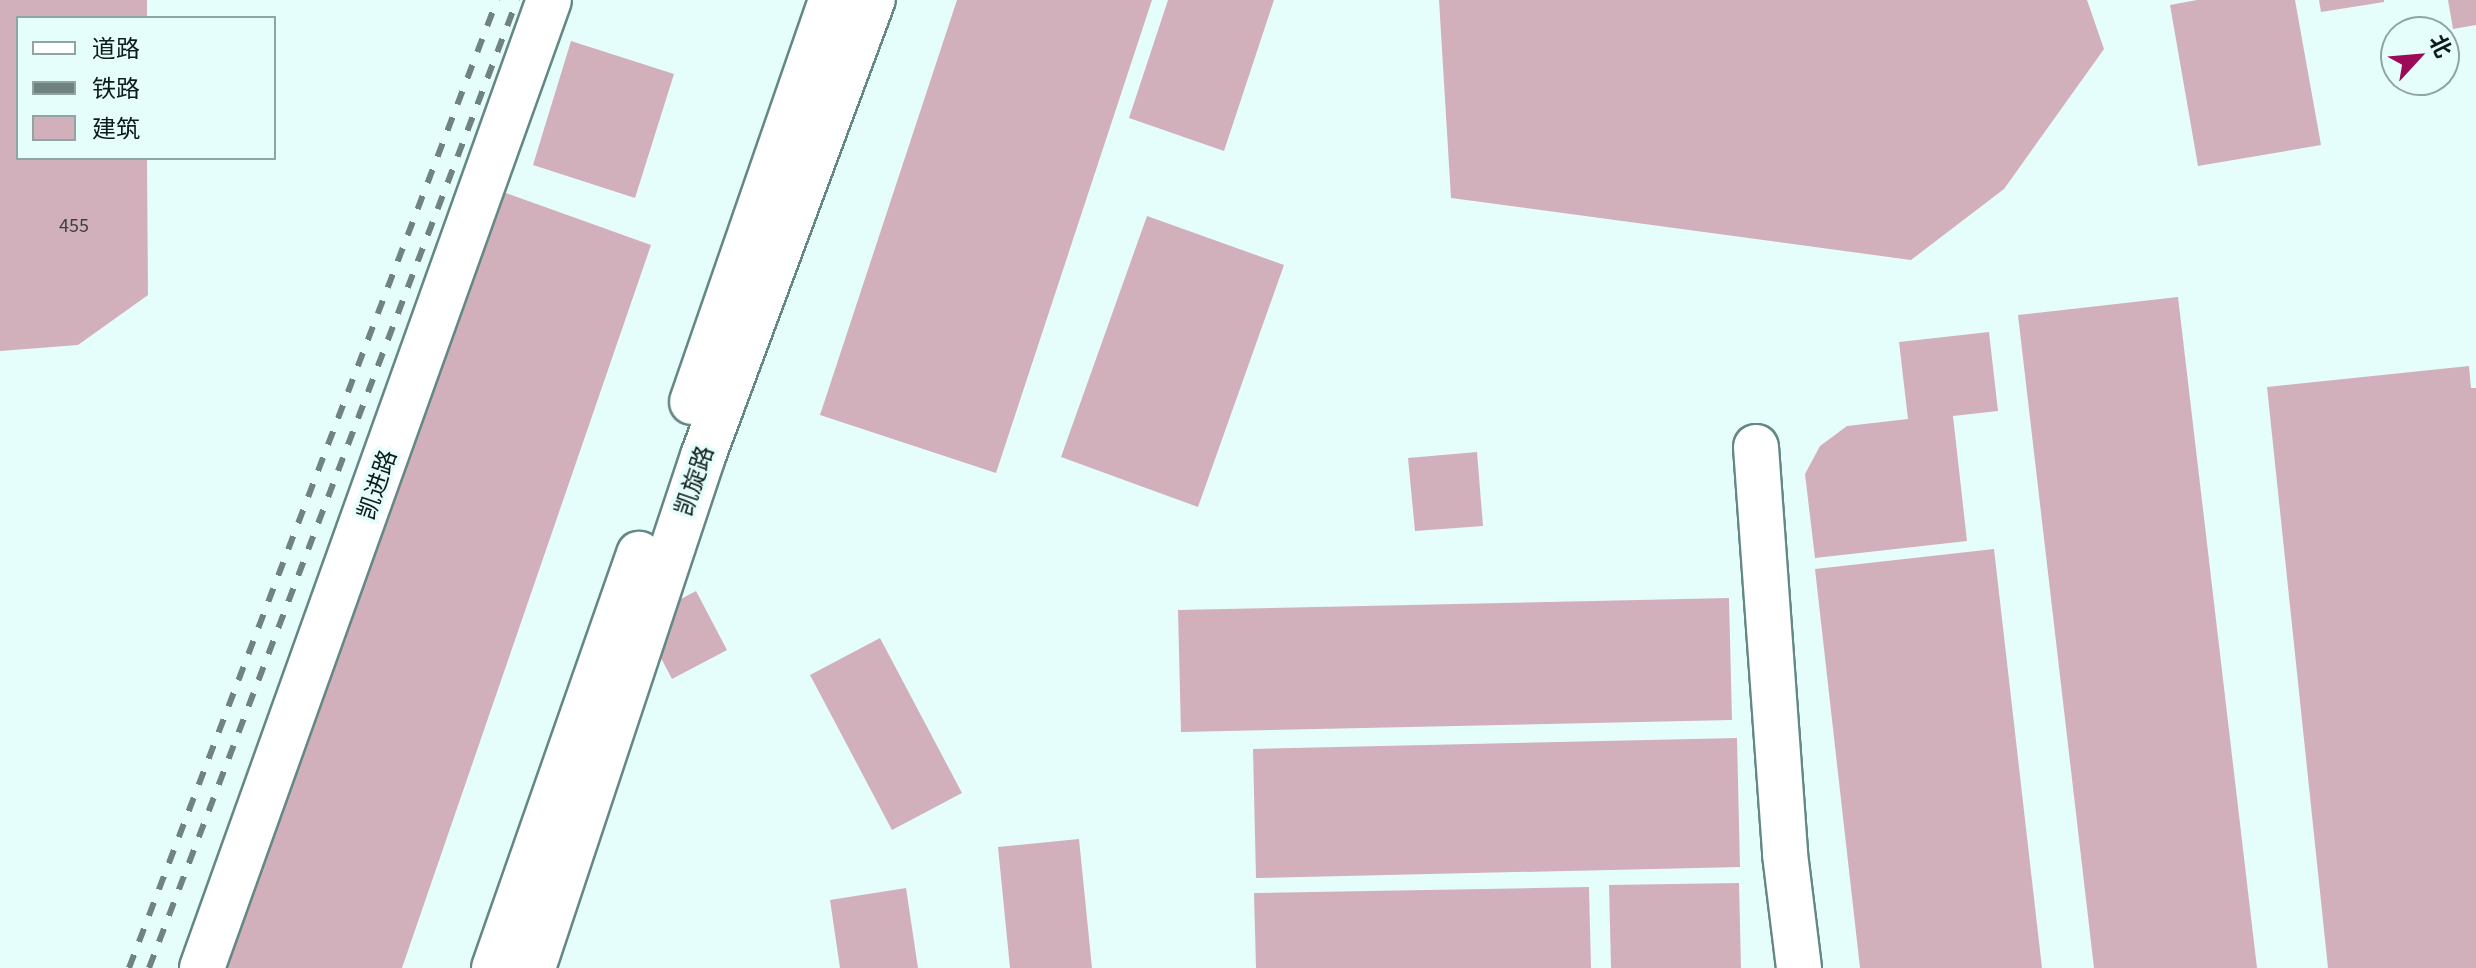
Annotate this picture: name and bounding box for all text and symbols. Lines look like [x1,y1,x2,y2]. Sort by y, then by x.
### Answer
legend [16,16,276,160]
north arrow [2380,16,2460,96]
text: 北 [2421,29,2459,63]
text: 道路 [92,32,140,67]
text: 铁路 [92,72,140,107]
text: 建筑 [92,112,140,147]
house number: 455 [59,214,89,238]
street label: 凯旋路 [670,442,720,520]
street label: 凯进路 [353,446,403,524]

